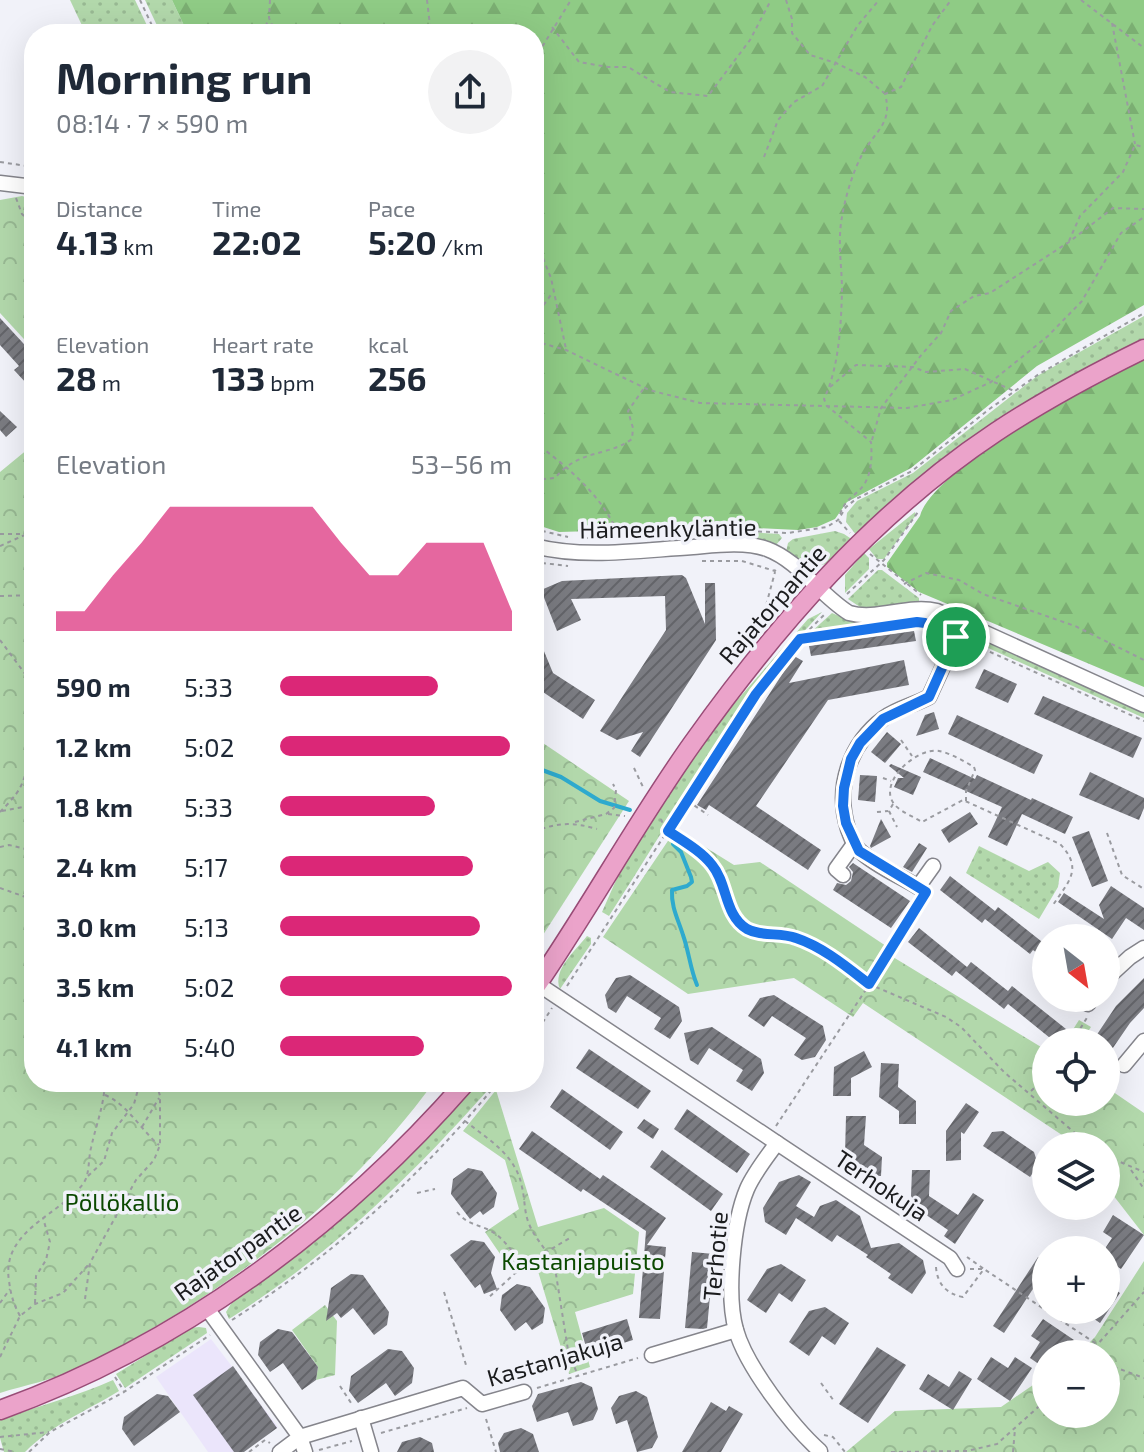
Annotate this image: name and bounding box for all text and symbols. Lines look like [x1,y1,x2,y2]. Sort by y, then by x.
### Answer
text: Morning run [56,50,312,103]
button: share [428,50,512,134]
text: 08:14 · 7 × 590 m [56,107,248,138]
text: Distance [56,195,143,221]
text: Time [212,195,261,221]
text: Pace [368,195,415,221]
text: 4.13 [56,221,118,262]
text: 22:02 [212,221,301,262]
text: 5:20 [368,221,437,262]
text: km [118,233,154,259]
text: /km [437,233,483,259]
text: Elevation [56,331,149,357]
text: Heart rate [212,331,314,357]
text: kcal [368,331,408,357]
text: 28 [56,357,97,398]
text: 133 [212,357,265,398]
text: 256 [368,357,427,398]
text: m [97,369,121,395]
text: bpm [265,369,315,395]
text: Elevation [56,448,166,479]
text: 53–56 m [411,448,512,479]
street label: Hämeenkyläntie [579,511,757,544]
street label: Rajatorpantie [712,538,832,670]
pin [922,603,990,671]
icon: arrive [934,615,978,659]
text: 590 m [56,671,131,702]
text: 5:33 [184,671,233,702]
text: 1.2 km [56,731,132,762]
text: 5:02 [184,731,234,762]
text: 1.8 km [56,791,133,822]
text: 5:33 [184,791,233,822]
text: 2.4 km [56,851,137,882]
text: 5:17 [184,851,228,882]
text: 3.0 km [56,911,137,942]
text: 5:13 [184,911,229,942]
north arrow [1032,924,1120,1012]
map controls [1032,924,1120,1428]
text: 3.5 km [56,971,135,1002]
text: 5:02 [184,971,234,1002]
button: locate [1032,1028,1120,1116]
text: 4.1 km [56,1031,132,1062]
text: 5:40 [184,1031,236,1062]
button: layers [1032,1132,1120,1220]
street label: Terhokuja [830,1143,934,1227]
park label: Pöllökallio [65,1187,179,1216]
street label: Rajatorpantie [168,1197,306,1306]
street label: Terhotie [696,1210,733,1302]
button: + [1032,1236,1120,1324]
park label: Kastanjapuisto [501,1246,665,1275]
street label: Kastanjakuja [483,1325,626,1392]
button: − [1032,1340,1120,1428]

